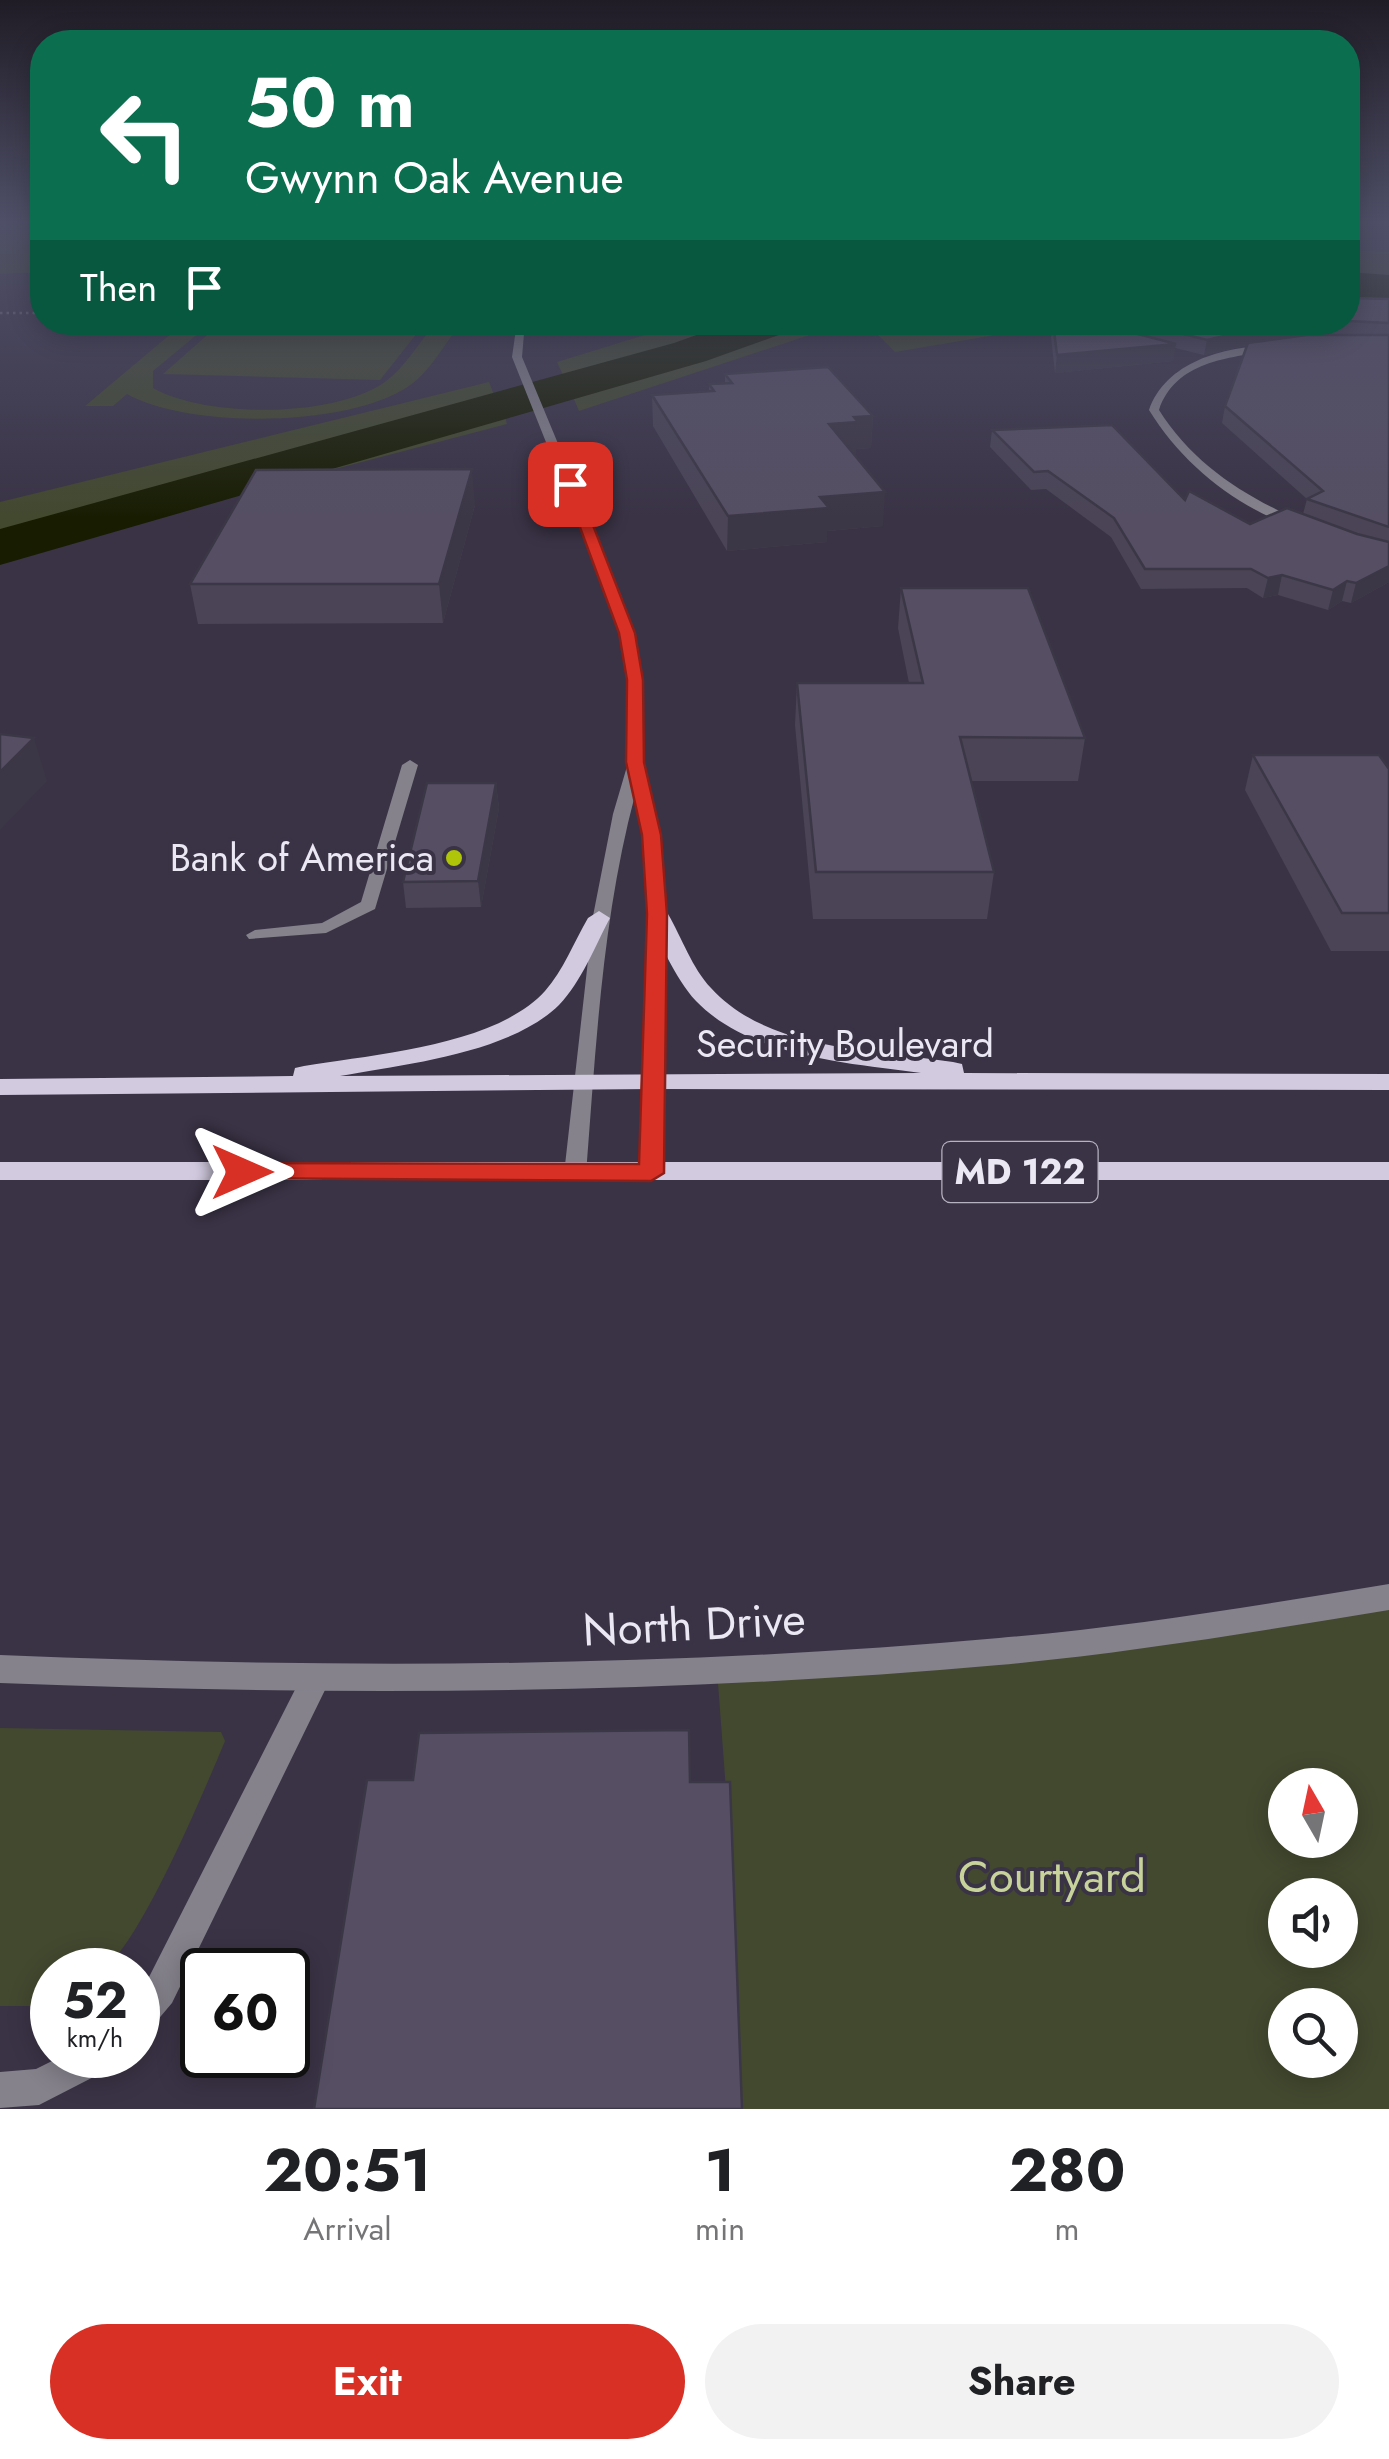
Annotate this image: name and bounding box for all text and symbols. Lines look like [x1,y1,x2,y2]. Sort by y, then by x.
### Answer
text: 50 m [245,52,415,153]
icon: left [80,70,210,200]
text: Gwynn Oak Avenue [245,145,624,210]
text: Then [80,260,157,315]
icon: arrive [177,260,232,315]
pin [528,442,613,527]
icon: arrive [543,457,598,512]
place label: Bank of America [170,830,434,885]
marker: Bank of America [443,847,465,869]
street label: Security Boulevard [696,1016,994,1071]
position arrow [190,1120,294,1224]
road number: MD 122 [942,1142,1098,1202]
street label: North Drive [581,1586,807,1663]
north arrow [1268,1768,1358,1858]
map controls [1268,1768,1358,2078]
park label: Courtyard [958,1844,1146,1909]
button: sound [1268,1878,1358,1968]
speed limit sign: 60 [180,1948,310,2078]
text: 52 [62,1964,128,2037]
button: search [1268,1988,1358,2078]
text: km/h [67,2020,123,2056]
text: 20:51 [264,2127,431,2214]
text: 1 [705,2127,735,2214]
text: 280 [1009,2127,1125,2214]
text: Arrival [303,2206,392,2252]
text: min [695,2206,745,2252]
text: m [1055,2206,1079,2252]
button: Exit [50,2324,685,2439]
button: Share [705,2324,1339,2439]

